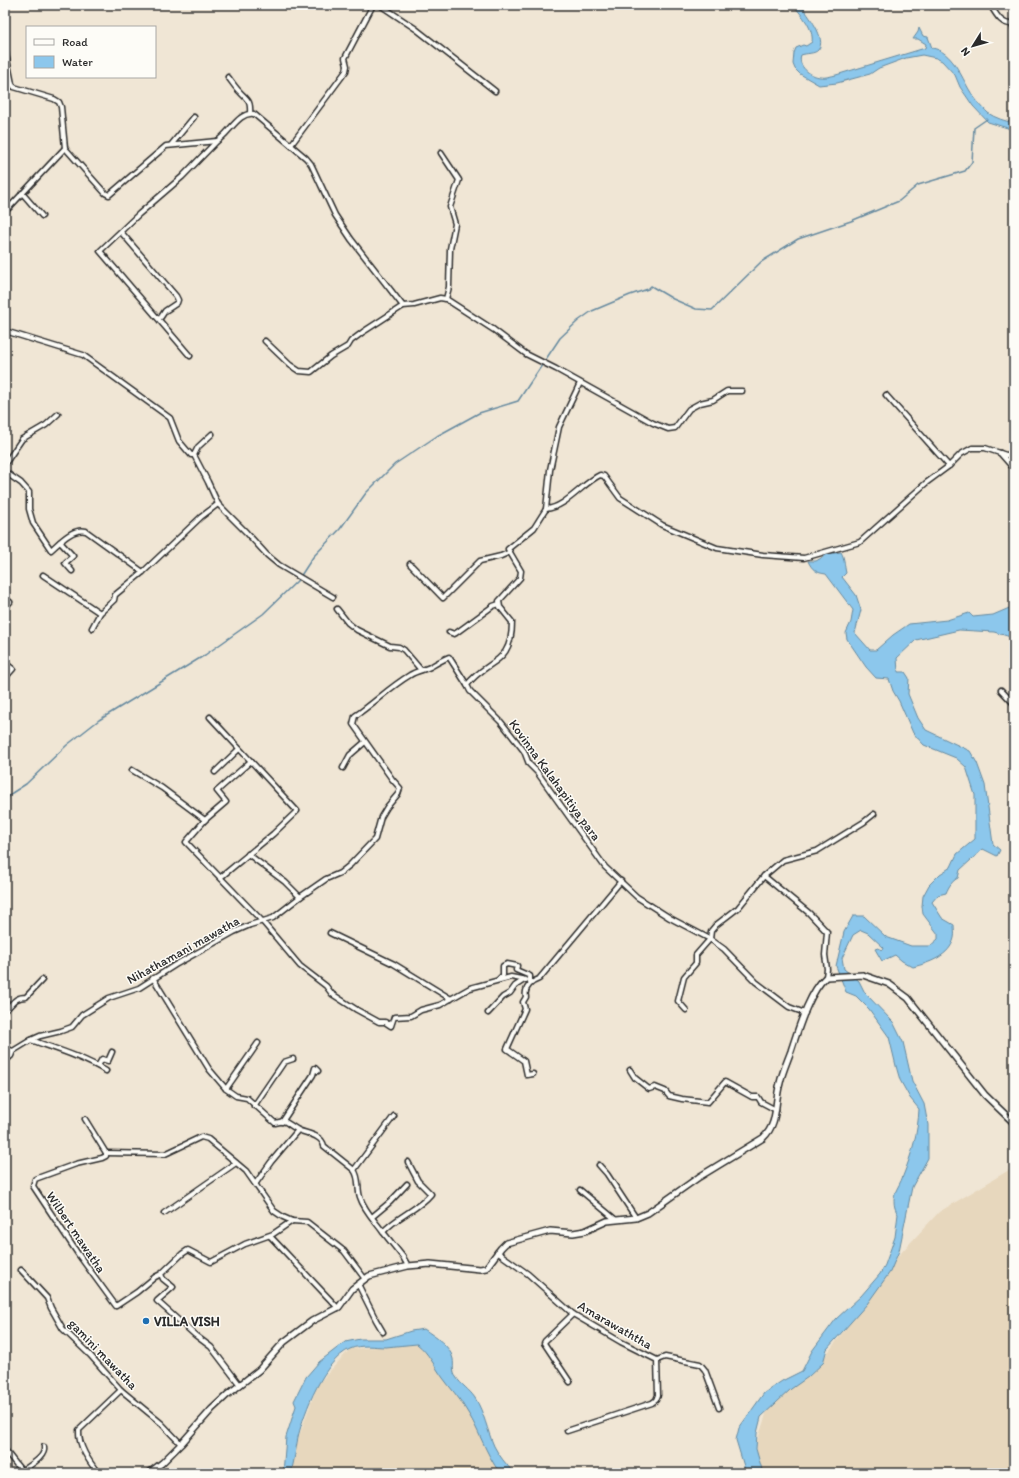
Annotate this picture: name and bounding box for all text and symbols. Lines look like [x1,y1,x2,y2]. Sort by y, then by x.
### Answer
legend [26,26,156,78]
north arrow [953,26,993,66]
text: Road [62,35,88,49]
text: N [958,45,973,59]
text: Water [62,55,93,69]
street label: Kovinna Kalahapitiya para [506,716,604,844]
street label: Nihathamani mawatha [124,913,242,987]
street label: Wilbert mawatha [43,1189,109,1276]
street label: Amarawaththa [575,1298,655,1352]
place label: VILLA VISH [154,1314,220,1329]
street label: gamini mawatha [66,1316,141,1393]
marker: VILLA VISH [141,1316,151,1326]

